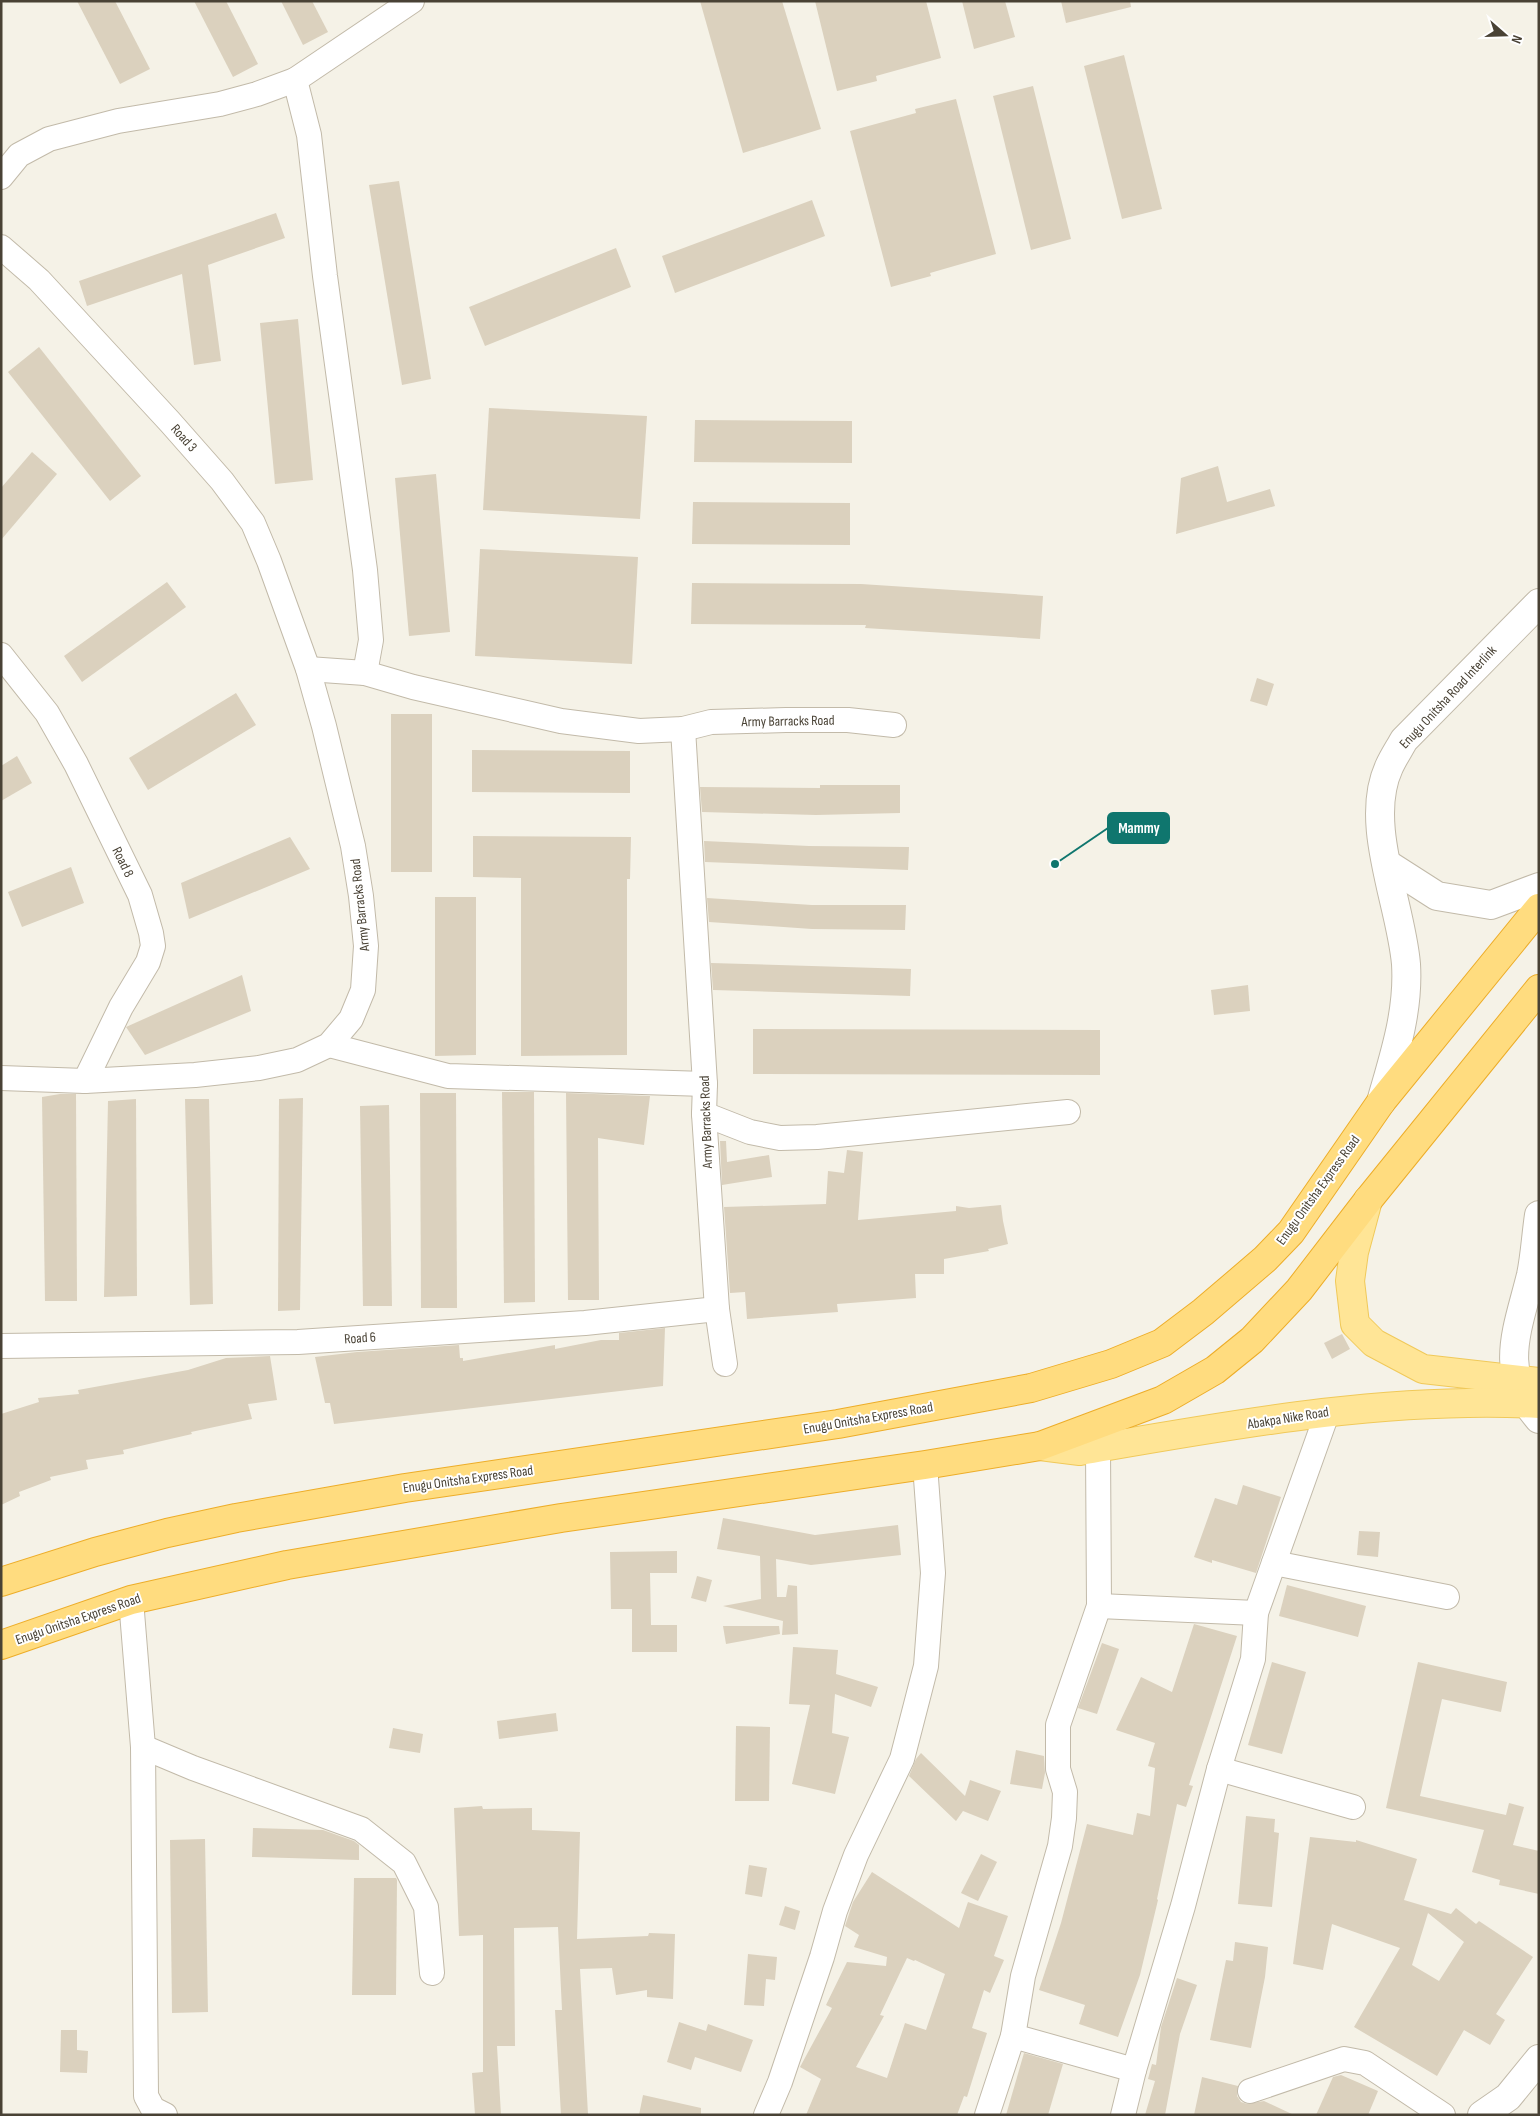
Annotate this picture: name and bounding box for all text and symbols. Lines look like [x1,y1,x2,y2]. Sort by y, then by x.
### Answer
north arrow [1480,10,1530,60]
text: N [1507,33,1526,46]
street label: Road 3 [167,421,201,455]
street label: Enugu Onitsha Road Interlink [1396,641,1501,752]
street label: Army Barracks Road [740,712,835,730]
callout: Mammy [1108,813,1169,843]
text: Mammy [1118,819,1161,838]
street label: Road 8 [108,844,138,880]
street label: Army Barracks Road [347,858,373,953]
street label: Army Barracks Road [696,1075,716,1170]
street label: Enugu Onitsha Express Road [1273,1132,1364,1248]
street label: Road 6 [344,1328,376,1348]
street label: Enugu Onitsha Express Road [802,1398,934,1438]
street label: Abakpa Nike Road [1245,1403,1330,1433]
street label: Enugu Onitsha Express Road [402,1461,534,1497]
street label: Enugu Onitsha Express Road [13,1590,143,1648]

